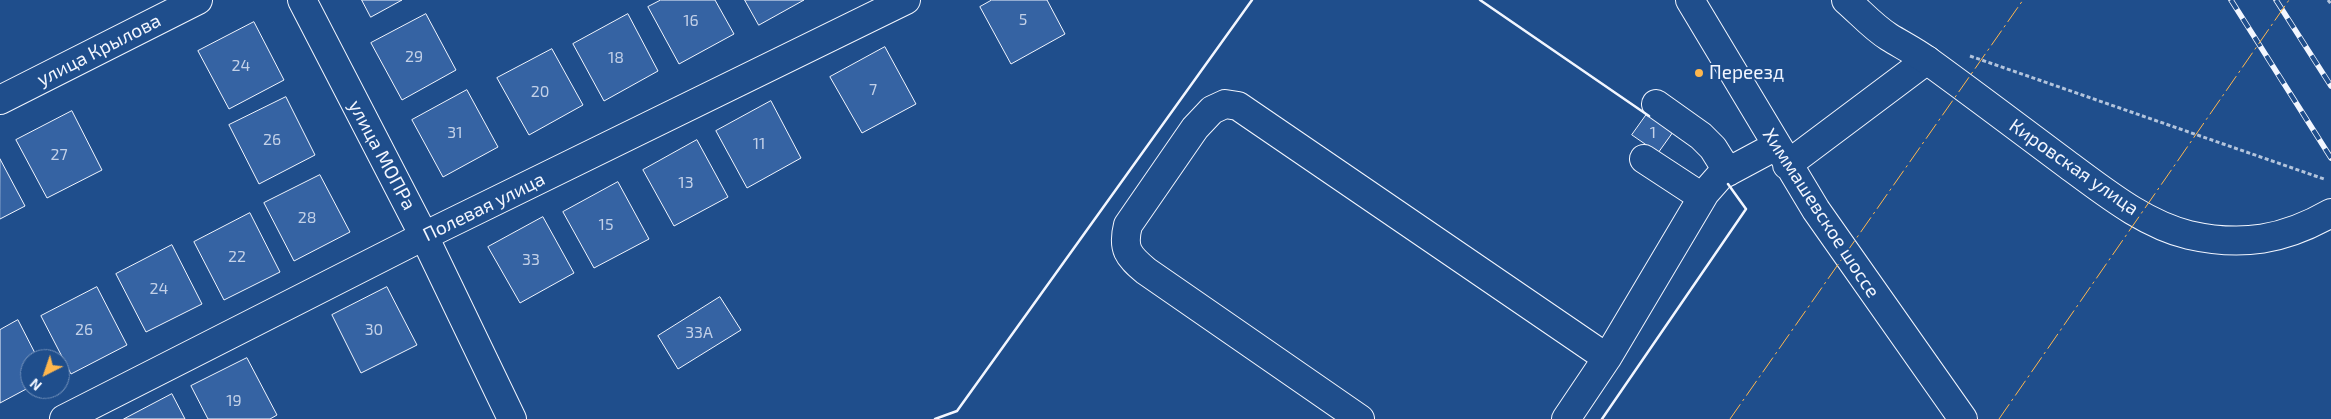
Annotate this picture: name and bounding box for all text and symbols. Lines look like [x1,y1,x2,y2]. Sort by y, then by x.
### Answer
street label: улица Крылова [33,9,165,91]
house number: 5 [1019,10,1027,30]
house number: 16 [683,11,699,31]
house number: 29 [405,47,423,67]
house number: 18 [608,48,624,68]
house number: 24 [232,56,250,76]
place label: Переезд [1709,62,1784,84]
marker: Переезд [1693,67,1705,79]
house number: 7 [869,80,877,100]
house number: 20 [531,82,549,102]
street label: улица МОПРа [344,96,420,214]
street label: Кировская улица [2005,114,2143,220]
house number: 31 [447,123,463,143]
house number: 1 [1650,123,1656,143]
street label: Химмашевское шоссе [1758,124,1884,302]
house number: 26 [263,130,281,150]
house number: 11 [753,134,765,154]
house number: 27 [50,145,68,165]
street label: Полевая улица [419,168,549,246]
house number: 13 [678,173,694,193]
house number: 28 [298,208,316,228]
house number: 15 [599,215,613,235]
house number: 22 [228,247,246,267]
house number: 33 [522,250,540,270]
house number: 24 [150,279,168,299]
house number: 26 [75,320,93,340]
house number: 30 [365,320,383,340]
house number: 33А [685,323,713,343]
north arrow [20,349,70,399]
text: N [26,375,45,395]
house number: 19 [226,391,242,411]

